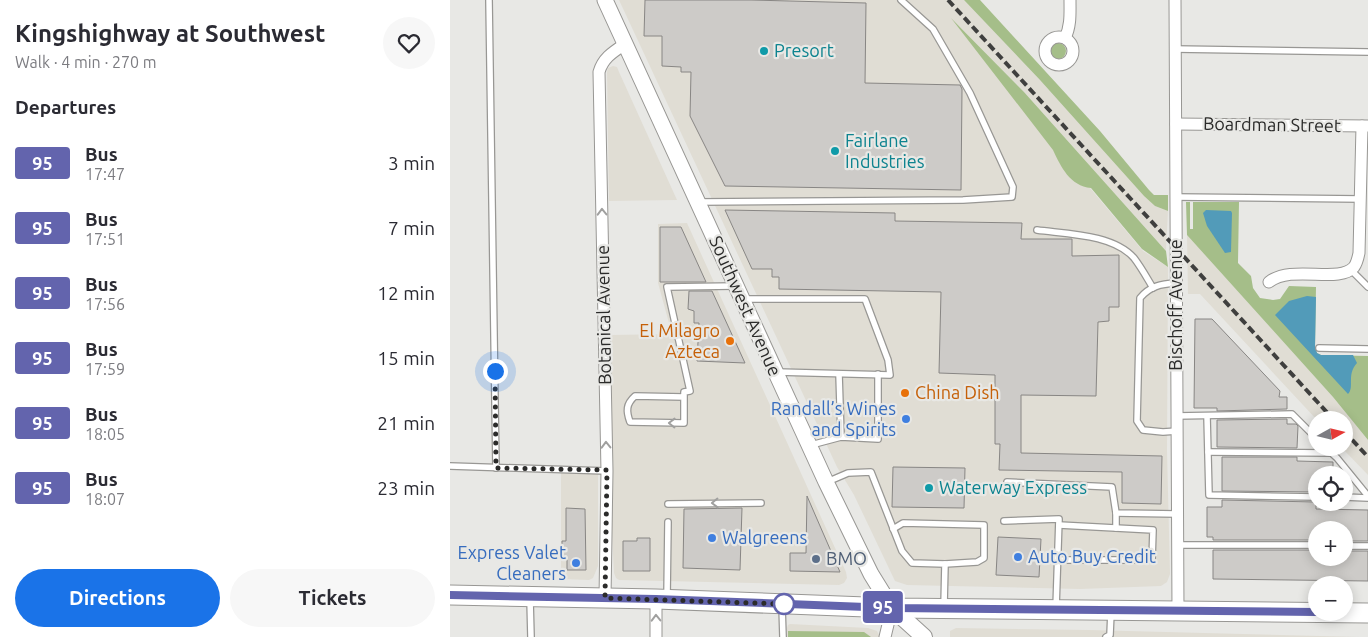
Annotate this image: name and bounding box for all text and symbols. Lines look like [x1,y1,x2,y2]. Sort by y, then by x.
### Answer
button: heart [383,17,435,69]
text: Kingshighway at Southwest [15,20,325,47]
place label: Presort [774,40,834,60]
marker: Presort [758,45,770,57]
text: Walk · 4 min · 270 m [15,53,157,71]
text: Departures [15,96,116,118]
street label: Boardman Street [1203,113,1341,135]
place label: Fairlane Industries [845,130,925,171]
text: Bus [85,143,118,165]
marker: Fairlane Industries [829,145,841,157]
text: 3 min [388,152,435,174]
text: 95 [32,153,53,173]
text: 17:47 [85,165,125,183]
text: Bus [85,208,118,230]
one-way arrow [596,208,607,216]
text: 7 min [388,217,435,239]
text: 95 [32,218,53,238]
text: 17:51 [85,230,125,248]
street label: Southwest Avenue [706,233,786,379]
street label: Bischoff Avenue [1165,239,1185,371]
street label: Botanical Avenue [592,245,614,385]
text: Bus [85,273,118,295]
text: 12 min [377,282,435,304]
text: 95 [32,283,53,303]
text: 17:56 [85,295,125,313]
place label: El Milagro Azteca [639,320,720,361]
marker: El Milagro Azteca [724,335,736,347]
text: Bus [85,338,118,360]
text: 15 min [377,347,435,369]
text: 95 [32,348,53,368]
your location [483,359,508,384]
text: 17:59 [85,360,125,378]
place label: China Dish [915,382,1000,402]
marker: China Dish [899,387,911,399]
place label: Randall’s Wines and Spirits [771,398,896,439]
text: Bus [85,403,118,425]
north arrow [1308,411,1352,456]
map controls [1308,411,1353,621]
text: 21 min [377,412,435,434]
text: 95 [32,413,53,433]
marker: Randall’s Wines and Spirits [900,413,912,425]
one-way arrow [668,418,676,428]
text: 18:05 [85,425,125,443]
one-way arrow [601,440,611,448]
button: locate [1308,466,1353,511]
text: Bus [85,468,118,490]
text: 23 min [377,477,435,499]
place label: Waterway Express [939,477,1087,497]
text: 95 [32,478,53,498]
marker: Waterway Express [923,482,935,494]
text: 18:07 [85,490,125,508]
one-way arrow [710,498,718,508]
button: + [1308,521,1353,566]
place label: Walgreens [722,527,808,547]
marker: Walgreens [706,532,718,544]
place label: Express Valet Cleaners [458,542,566,583]
place label: Auto Buy Credit [1028,546,1156,566]
place label: BMO [826,548,867,568]
marker: Auto Buy Credit [1012,551,1024,563]
marker: BMO [810,553,822,565]
marker: Express Valet Cleaners [570,557,582,569]
button: Directions [15,569,220,627]
button: Tickets [230,569,435,627]
button: − [1308,576,1353,621]
line badge: 95 [860,591,906,623]
unlabelled marker [773,593,795,615]
text: 95 [873,597,893,617]
one-way arrow [651,614,661,622]

